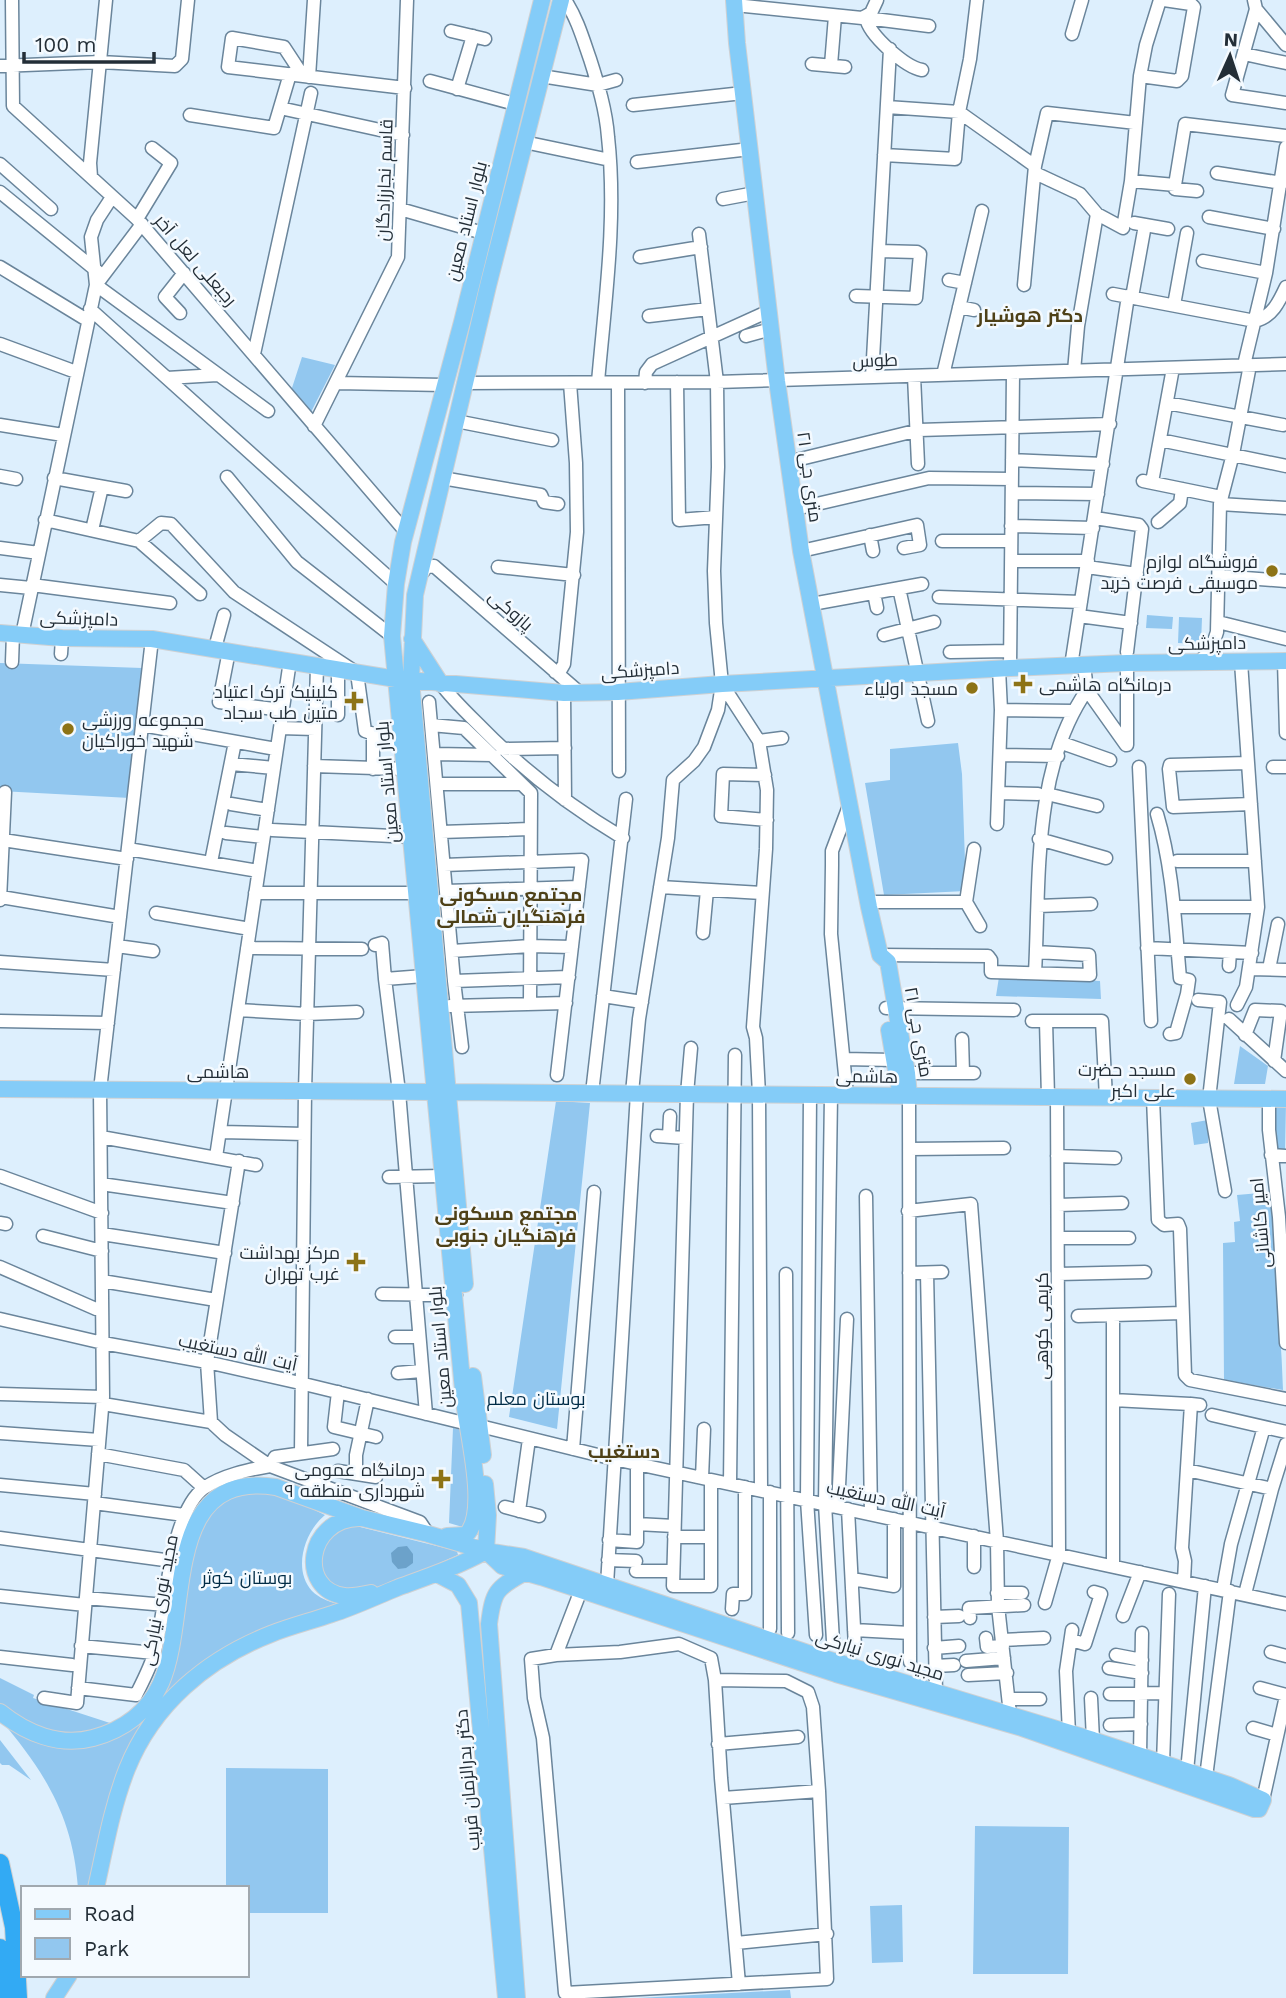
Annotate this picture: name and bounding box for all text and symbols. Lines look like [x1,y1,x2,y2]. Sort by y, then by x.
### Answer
scale bar [24,21,154,65]
north arrow [1195,21,1265,91]
text: N [1223,28,1239,51]
text: 100 m [35,32,97,57]
street label: قاسم نجارزادگان [371,118,399,242]
street label: بلوار استاد معین [441,159,492,283]
street label: رجبعلی لعل آخر [149,209,241,311]
district label: دکتر هوشیار [976,304,1083,327]
street label: طوس [852,349,898,372]
street label: ۲۱ متری جی [792,430,827,524]
place label: فروشگاه لوازم موسیقی فرصت خرید [1101,551,1258,594]
marker: فروشگاه لوازم موسیقی فرصت خرید [1264,563,1280,579]
street label: پازوکی [483,585,538,637]
street label: دامپزشکی [39,606,119,632]
street label: دامپزشکی [1168,632,1246,656]
street label: دامپزشکی [600,657,680,685]
marker: درمانگاه هاشمی [1013,674,1033,694]
place label: درمانگاه هاشمی [1039,674,1171,696]
place label: مسجد اولیاء [864,678,958,700]
marker: مسجد اولیاء [964,680,980,696]
place label: کلینیک ترک اعتیاد متین طب سجاد [214,681,338,724]
marker: کلینیک ترک اعتیاد متین طب سجاد [344,691,364,711]
place label: مجموعه ورزشی شهید خوراکیان [82,709,204,752]
street label: بلوار استاد معین [371,720,404,844]
marker: مجموعه ورزشی شهید خوراکیان [60,721,76,737]
district label: مجتمع مسکونی فرهنگیان شمالی [437,883,585,928]
street label: ۲۱ متری جی [900,985,937,1079]
place label: مسجد حضرت علی اکبر [1078,1059,1176,1102]
street label: هاشمی [187,1061,249,1083]
street label: هاشمی [836,1065,898,1088]
marker: مسجد حضرت علی اکبر [1182,1071,1198,1087]
street label: امیر کاشانی [1246,1177,1275,1269]
district label: مجتمع مسکونی فرهنگیان جنوبی [435,1202,577,1247]
place label: مرکز بهداشت غرب تهران [240,1242,340,1285]
marker: مرکز بهداشت غرب تهران [346,1252,366,1272]
street label: کریمی کوهی [1031,1272,1053,1380]
street label: بلوار استاد معین [424,1285,457,1409]
street label: آیت الله دستغیب [177,1328,300,1375]
park label: بوستان معلم [486,1388,586,1411]
district label: دستغیب [588,1440,660,1463]
place label: درمانگاه عمومی شهرداری منطقه ۹ [285,1459,425,1502]
marker: درمانگاه عمومی شهرداری منطقه ۹ [431,1469,451,1489]
street label: آیت الله دستغیب [825,1475,948,1522]
street label: مجید نوری نیارکی [136,1533,183,1667]
park label: بوستان کوثر [201,1567,292,1589]
street label: مجید نوری نیارکی [813,1626,947,1685]
street label: دکتر بدرالزمان قریب [450,1708,485,1852]
legend [21,1886,248,1977]
text: Road [84,1901,135,1926]
text: Park [84,1936,129,1961]

